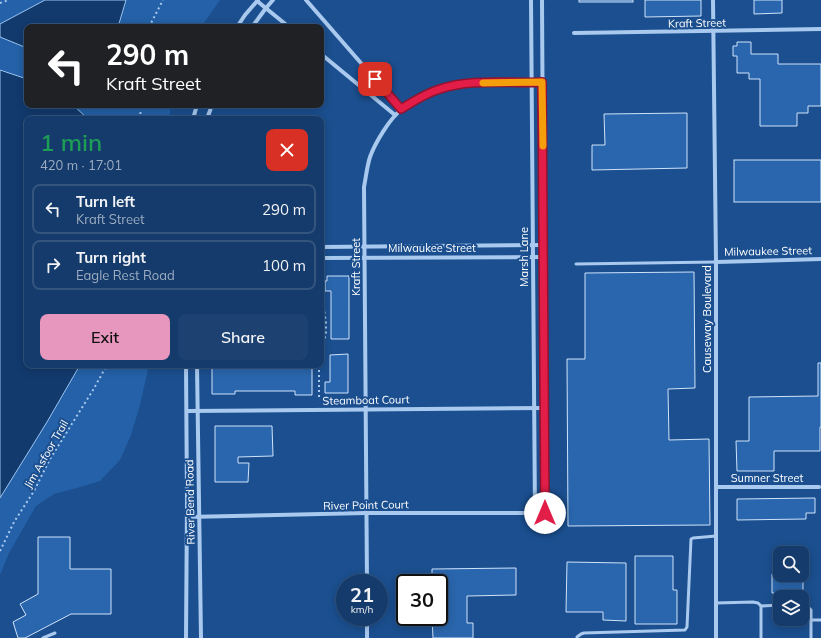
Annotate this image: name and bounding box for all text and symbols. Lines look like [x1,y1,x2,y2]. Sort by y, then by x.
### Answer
street label: Kraft Street [668,15,726,31]
text: 290 m [106,37,189,72]
icon: left [40,40,92,92]
pin [358,62,392,96]
icon: arrive [364,68,386,90]
text: Kraft Street [106,72,201,95]
text: 1 min [40,127,102,157]
button: close [266,129,308,171]
text: 420 m · 17:01 [40,157,122,173]
text: Turn left [76,192,135,211]
icon: left [42,198,64,220]
text: 290 m [262,200,306,219]
text: Kraft Street [76,211,145,227]
street label: Marsh Lane [517,227,531,287]
street label: Kraft Street [349,238,363,296]
street label: Milwaukee Street [388,241,476,255]
street label: Milwaukee Street [724,243,812,259]
text: Turn right [76,248,146,267]
icon: right [42,254,64,276]
text: 100 m [262,256,306,275]
street label: Causeway Boulevard [700,265,714,373]
text: Eagle Rest Road [76,267,175,283]
button: Exit [40,314,170,360]
button: Share [178,314,308,360]
street label: Steamboat Court [322,392,410,408]
street label: Jim Asfoor Trail [21,417,71,491]
street label: River Bend Road [182,459,198,545]
street label: Sumner Street [731,471,803,485]
position arrow [524,492,566,534]
street label: River Point Court [323,497,409,513]
map controls [773,546,809,626]
button: search [773,546,809,582]
speed limit sign: 30 [396,574,448,626]
text: 21 [350,582,374,607]
button: layers [773,590,809,626]
text: km/h [351,603,373,616]

